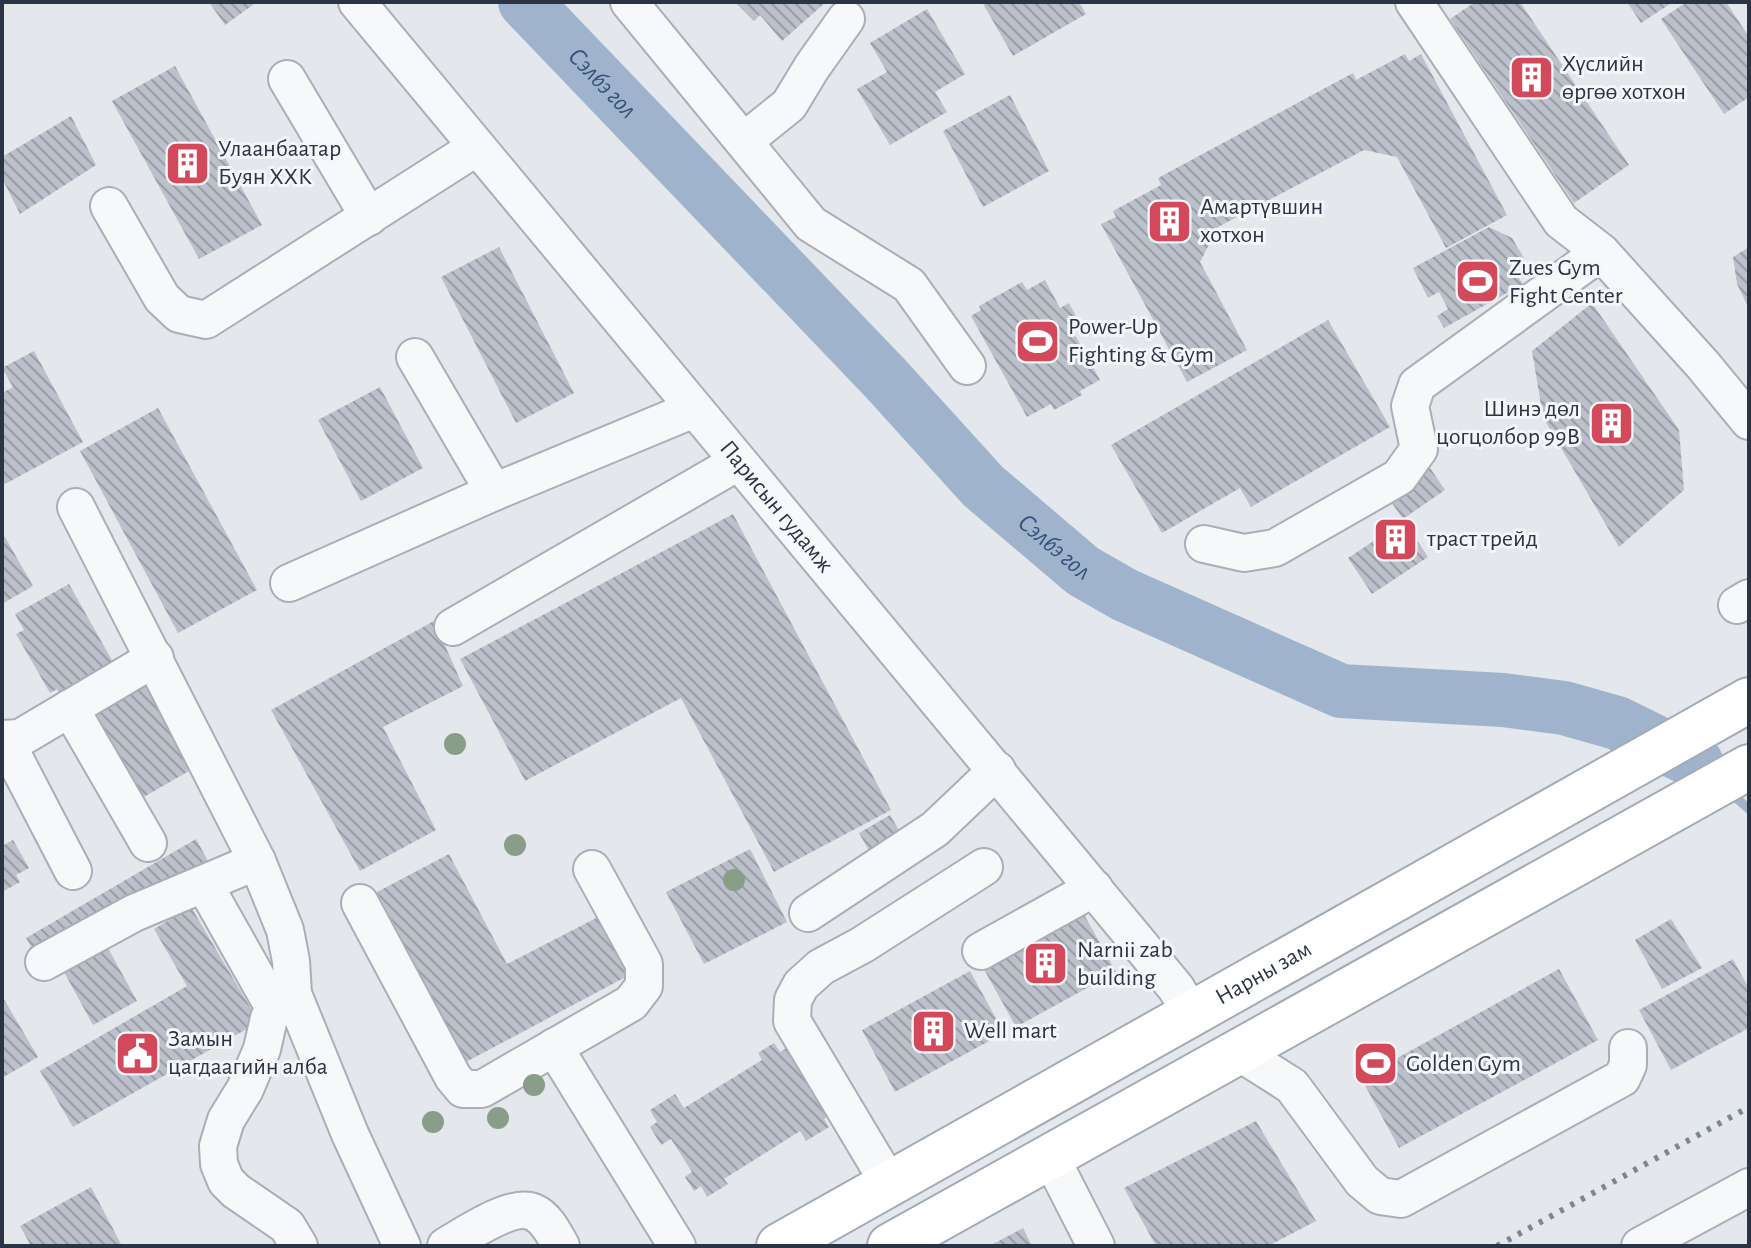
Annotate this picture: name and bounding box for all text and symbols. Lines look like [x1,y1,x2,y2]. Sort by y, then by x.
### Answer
water label: Сэлбэ гол [563,43,642,123]
place label: Хүслийн өргөө хотхон [1562,52,1686,104]
building icon: Хүслийн өргөө хотхон [1507,54,1555,102]
place label: Улаанбаатар Буян ХХК [218,137,341,189]
building icon: Улаанбаатар Буян ХХК [163,139,211,187]
place label: Амартүвшин хотхон [1200,195,1323,247]
building icon: Амартүвшин хотхон [1145,197,1193,245]
place label: Zues Gym Fight Center [1509,256,1623,308]
sports icon: Zues Gym Fight Center [1454,258,1502,306]
place label: Power-Up Fighting & Gym [1068,315,1214,367]
sports icon: Power-Up Fighting & Gym [1013,317,1061,365]
place label: Шинэ дөл цогцолбор 99В [1436,397,1580,449]
building icon: Шинэ дөл цогцолбор 99В [1587,399,1635,447]
street label: Парисын гудамж [715,436,838,577]
water label: Сэлбэ гол [1013,509,1094,585]
building icon: траст трейд [1372,515,1420,563]
place label: траст трейд [1426,527,1538,551]
street label: Нарны зам [1211,937,1316,1010]
place label: Narnii zab building [1077,938,1173,990]
building icon: Narnii zab building [1022,940,1070,988]
building icon: Well mart [909,1007,957,1055]
place label: Well mart [964,1019,1057,1043]
place label: Замын цагдаагийн алба [168,1027,328,1079]
public building icon: Замын цагдаагийн алба [113,1029,161,1077]
sports icon: Golden Gym [1351,1040,1399,1088]
place label: Golden Gym [1406,1052,1521,1076]

